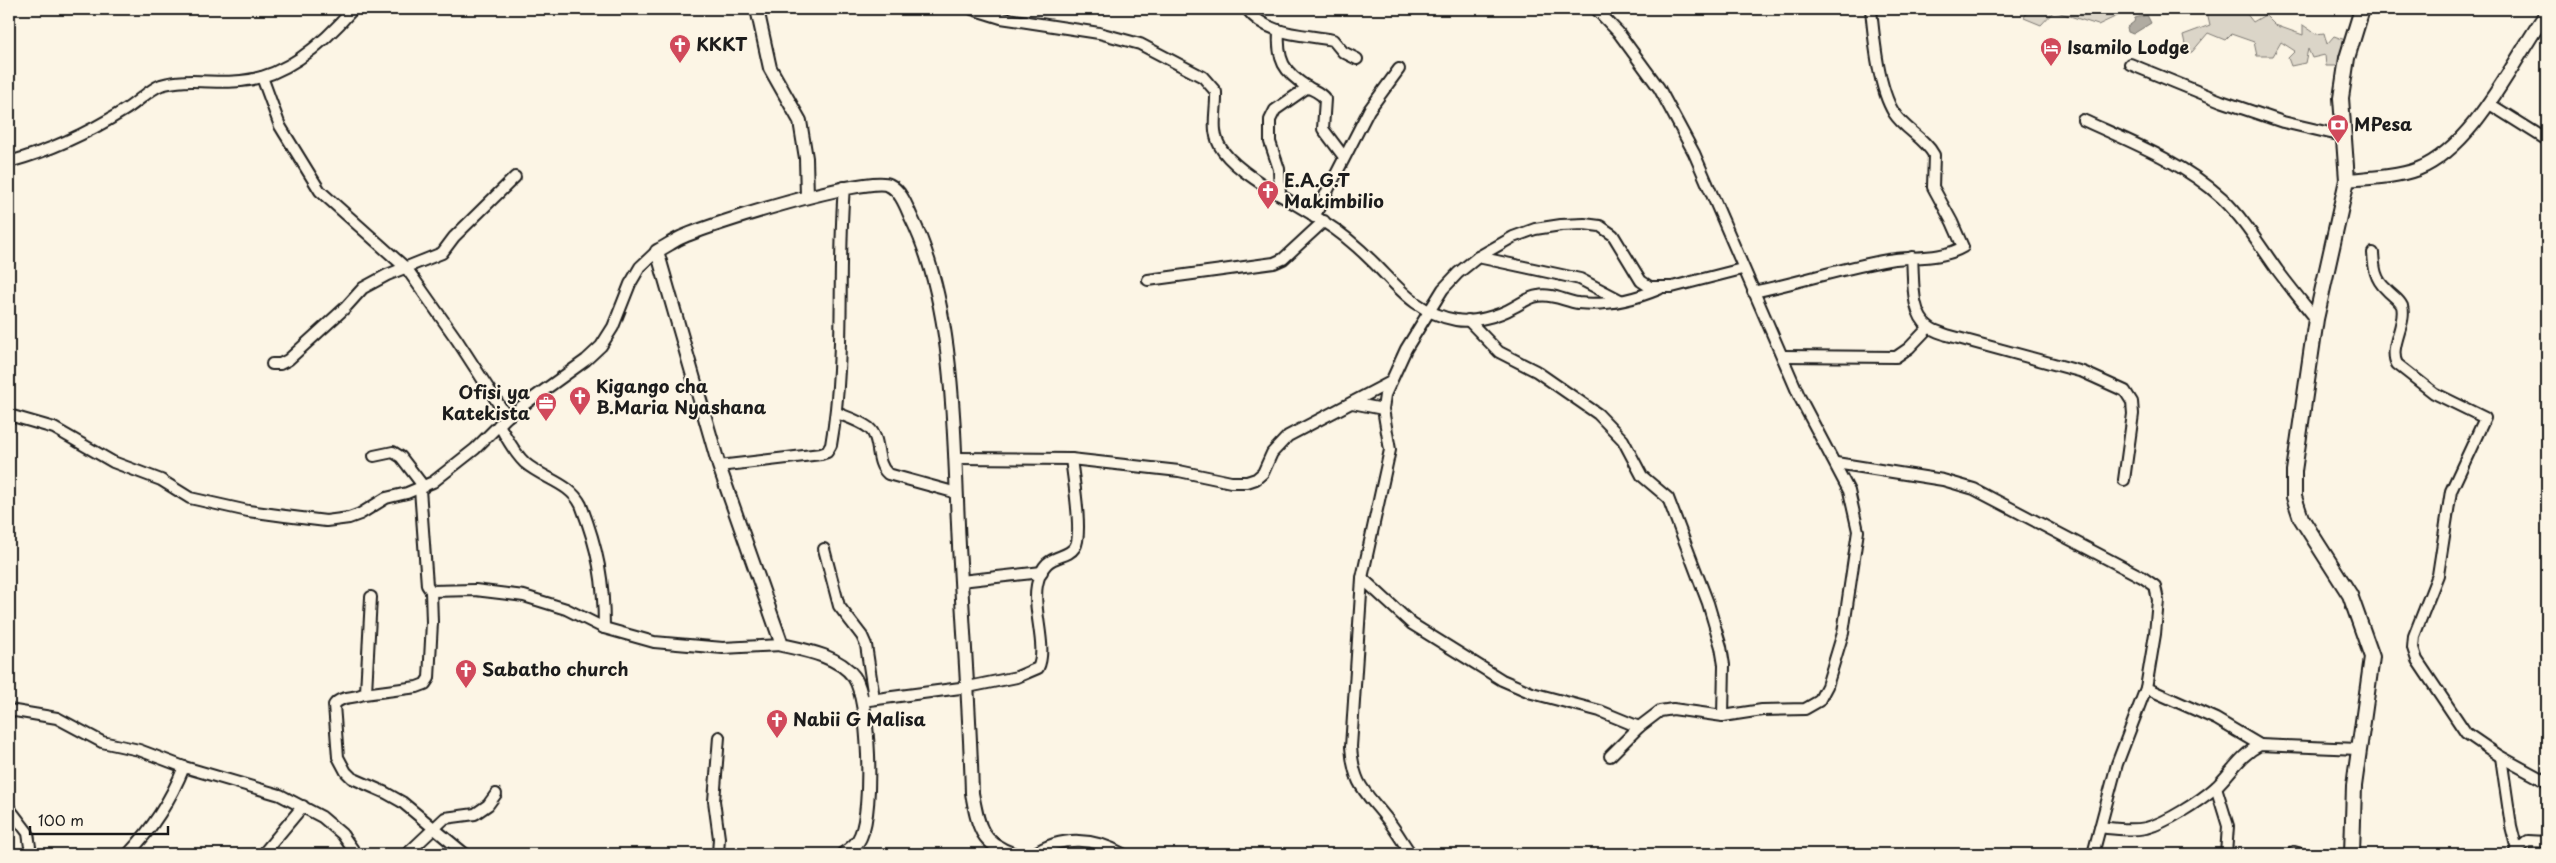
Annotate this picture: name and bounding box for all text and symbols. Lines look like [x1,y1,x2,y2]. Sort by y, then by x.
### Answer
place label: KKKT [696,30,748,57]
church icon: KKKT [668,33,692,64]
place label: Isamilo Lodge [2067,33,2189,60]
hotel icon: Isamilo Lodge [2039,36,2063,67]
place label: MPesa [2354,110,2412,137]
bank icon: MPesa [2326,113,2350,144]
place label: E.A.G.T Makimbilio [1284,166,1384,214]
church icon: E.A.G.T Makimbilio [1256,179,1280,210]
place label: Kigango cha B.Maria Nyashana [596,372,767,420]
place label: Ofisi ya Katekista [442,378,530,426]
church icon: Kigango cha B.Maria Nyashana [568,385,592,416]
office icon: Ofisi ya Katekista [534,391,558,422]
place label: Sabatho church [482,655,628,682]
church icon: Sabatho church [454,658,478,689]
place label: Nabii G Malisa [793,705,926,732]
church icon: Nabii G Malisa [765,708,789,739]
scale bar [30,803,168,835]
text: 100 m [38,808,84,831]

